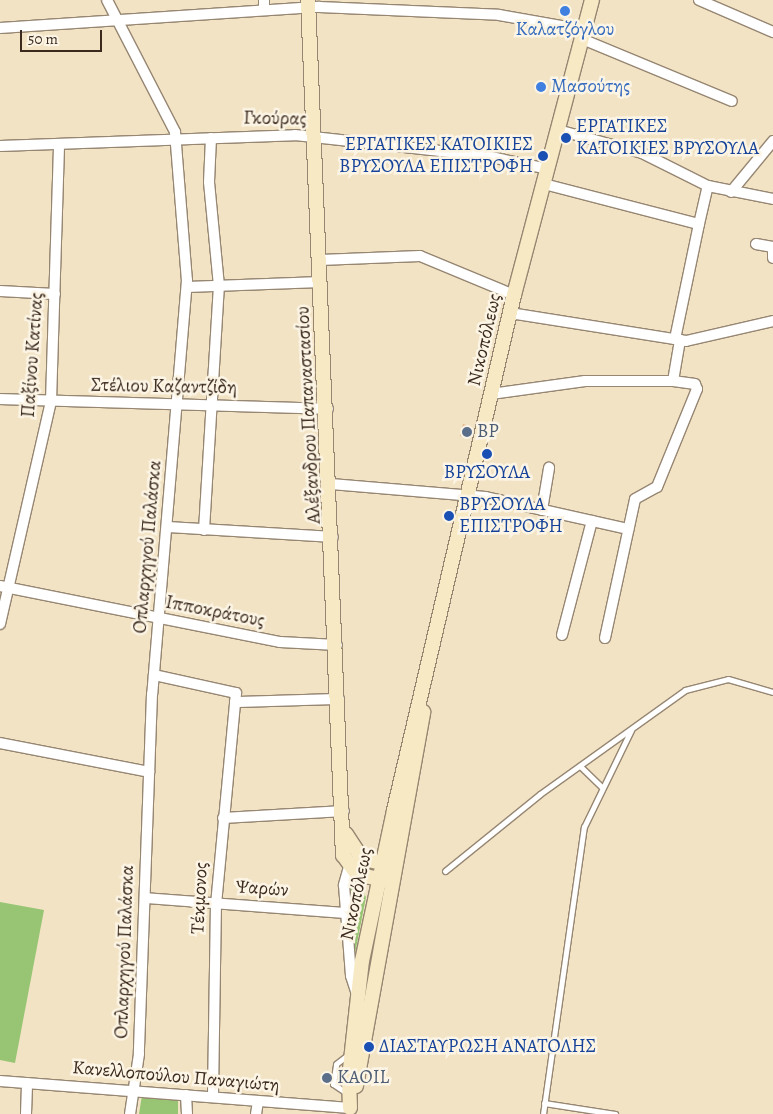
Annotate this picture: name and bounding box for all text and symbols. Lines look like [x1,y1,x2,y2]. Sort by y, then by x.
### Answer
marker: Καλατζόγλου [559,5,571,17]
place label: Καλατζόγλου [515,19,615,41]
scale bar [22,20,105,52]
text: 50 m [28,29,58,49]
place label: Μασούτης [551,76,630,98]
marker: Μασούτης [535,81,547,93]
street label: Γκούρας [243,107,307,131]
place label: ΕΡΓΑΤΙΚΕΣ ΚΑΤΟΙΚΙΕΣ ΒΡΥΣΟΥΛΑ [576,116,759,160]
marker: ΕΡΓΑΤΙΚΕΣ ΚΑΤΟΙΚΙΕΣ ΒΡΥΣΟΥΛΑ [560,132,572,144]
place label: ΕΡΓΑΤΙΚΕΣ ΚΑΤΟΙΚΙΕΣ ΒΡΥΣΟΥΛΑ ΕΠΙΣΤΡΟΦΗ [339,134,533,178]
marker: ΕΡΓΑΤΙΚΕΣ ΚΑΤΟΙΚΙΕΣ ΒΡΥΣΟΥΛΑ ΕΠΙΣΤΡΟΦΗ [537,150,549,162]
street label: Παξίνου Κατίνας [17,292,49,418]
street label: Νικοπόλεως [463,292,507,388]
street label: Αλέξανδρου Παπαναστασίου [292,306,326,524]
street label: Στέλιου Καζαντζίδη [91,374,237,400]
place label: BP [477,421,499,443]
marker: BP [461,426,473,438]
marker: ΒΡΥΣΟΥΛΑ [481,448,493,460]
street label: Οπλαρχηγού Παλάσκα [129,459,167,635]
place label: ΒΡΥΣΟΥΛΑ [444,462,530,484]
place label: ΒΡΥΣΟΥΛΑ ΕΠΙΣΤΡΟΦΗ [459,494,563,538]
marker: ΒΡΥΣΟΥΛΑ ΕΠΙΣΤΡΟΦΗ [443,510,455,522]
street label: Ιπποκράτους [164,591,266,633]
street label: Νικοπόλεως [336,846,378,942]
street label: Τέκμονος [187,862,213,934]
street label: Οπλαρχηγού Παλάσκα [111,865,139,1039]
street label: Ψαρών [235,876,289,902]
place label: ΔΙΑΣΤΑΥΡΩΣΗ ΑΝΑΤΟΛΗΣ [379,1036,596,1058]
marker: ΔΙΑΣΤΑΥΡΩΣΗ ΑΝΑΤΟΛΗΣ [363,1041,375,1053]
street label: Κανελλοπούλου Παναγιώτη [72,1057,280,1097]
place label: KAOIL [337,1067,389,1089]
marker: KAOIL [321,1072,333,1084]

